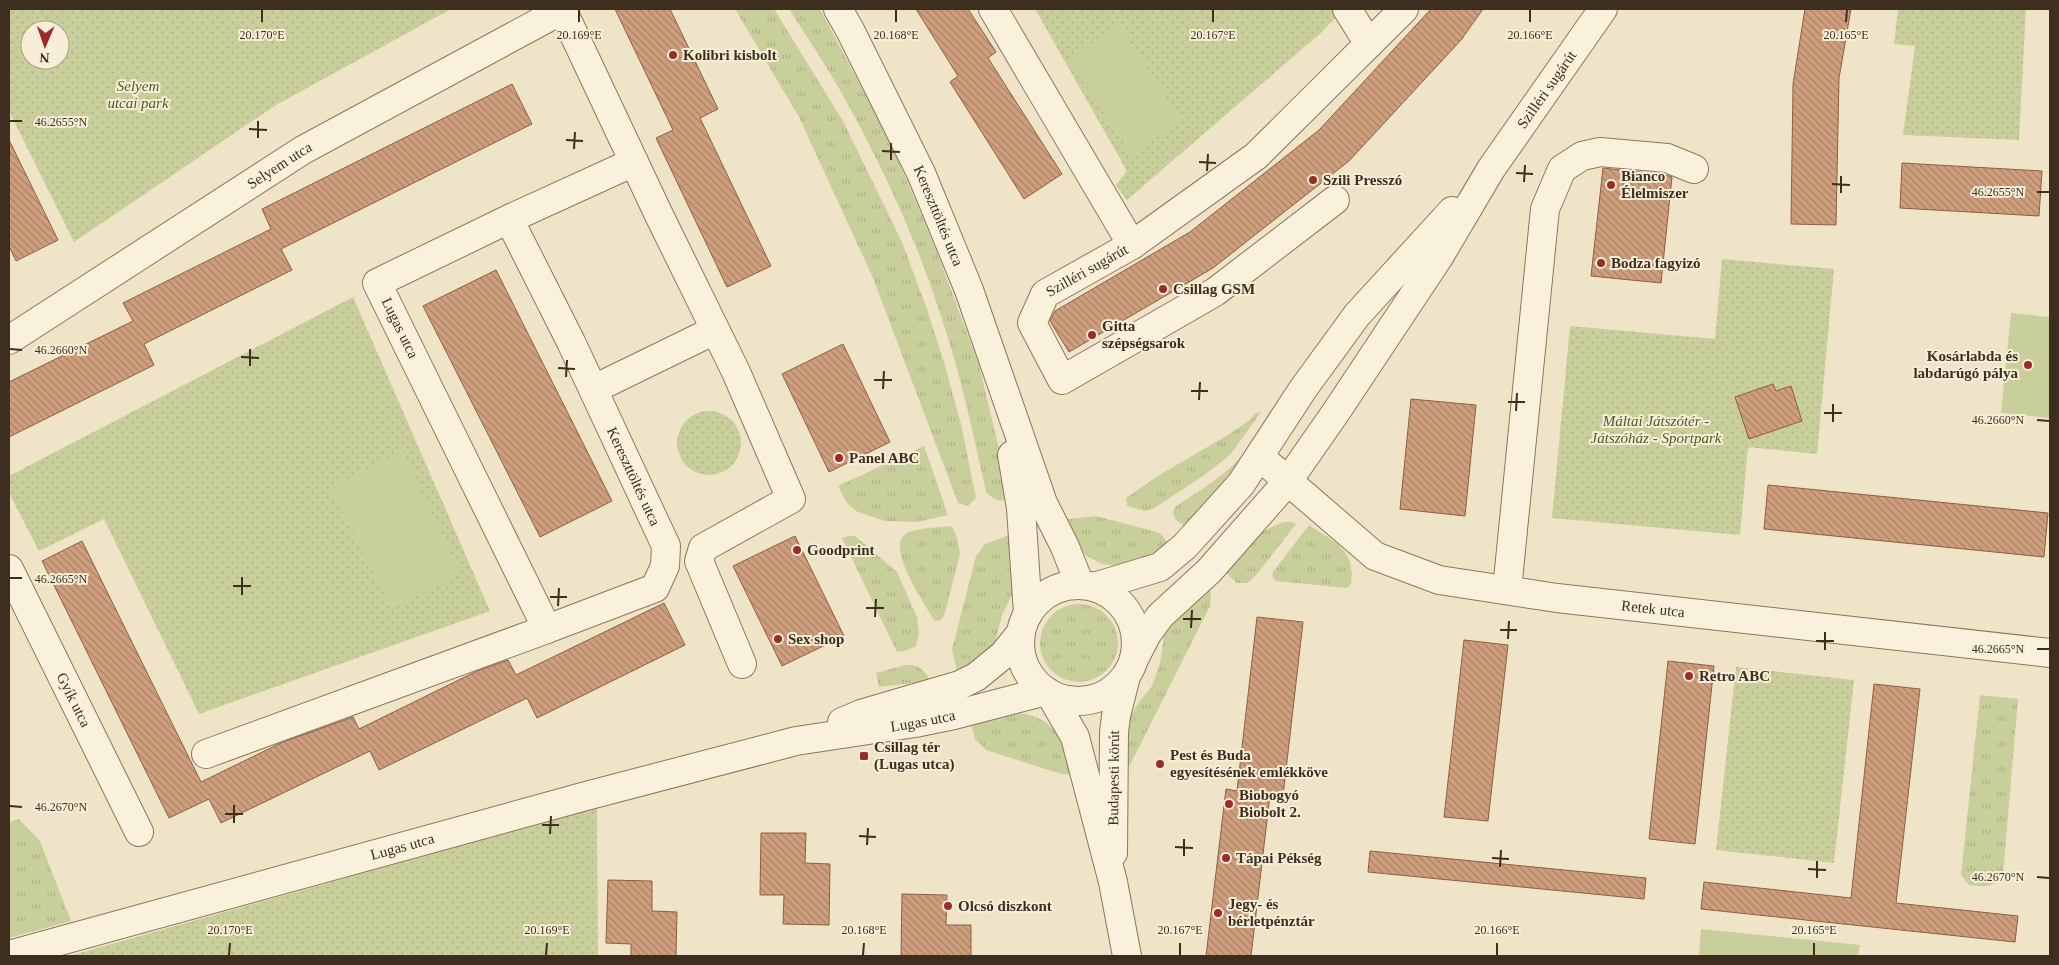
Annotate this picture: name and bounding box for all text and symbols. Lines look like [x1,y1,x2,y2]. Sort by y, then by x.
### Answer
north arrow [20,20,70,70]
text: 20.170°E [239,28,285,42]
text: 20.169°E [556,28,602,42]
text: 20.168°E [873,28,919,42]
text: 20.167°E [1190,28,1236,42]
text: 20.166°E [1507,28,1553,42]
text: 20.165°E [1823,28,1869,42]
place label: Kolibri kisbolt [683,47,777,63]
street label: Szilléri sugárút [1514,47,1580,132]
marker: Kolibri kisbolt [667,49,679,61]
text: N [39,50,50,65]
park label: Selyem utcai park [107,78,169,111]
text: 46.2655°N [35,115,88,129]
street label: Selyem utca [244,139,315,192]
street label: Kereszttöltés utca [911,163,966,269]
place label: Bianco Élelmiszer [1621,168,1689,201]
place label: Szili Presszó [1323,172,1402,188]
marker: Szili Presszó [1307,174,1319,186]
marker: Bianco Élelmiszer [1605,179,1617,191]
text: 46.2655°N [1972,185,2025,199]
street label: Szilléri sugárút [1043,241,1131,300]
place label: Bodza fagyizó [1611,255,1701,271]
marker: Bodza fagyizó [1595,257,1607,269]
place label: Csillag GSM [1173,281,1255,297]
marker: Csillag GSM [1157,283,1169,295]
street label: Lugas utca [378,295,422,361]
place label: Gitta szépségsarok [1102,318,1186,351]
marker: Gitta szépségsarok [1086,329,1098,341]
text: 46.2660°N [35,343,88,357]
place label: Kosárlabda és labdarúgó pálya [1913,348,2018,381]
marker: Kosárlabda és labdarúgó pálya [2022,359,2034,371]
park label: Máltai Játszótér - Játszóház - Sportpark [1591,413,1722,446]
text: 46.2660°N [1972,413,2025,427]
street label: Kereszttöltés utca [604,424,664,529]
place label: Panel ABC [849,450,919,466]
marker: Panel ABC [833,452,845,464]
place label: Goodprint [807,542,875,558]
marker: Goodprint [791,544,803,556]
text: 46.2665°N [35,572,88,586]
street label: Retek utca [1620,597,1686,620]
place label: Sex shop [788,631,844,647]
marker: Sex shop [772,633,784,645]
text: 46.2665°N [1972,642,2025,656]
place label: Retro ABC [1699,668,1770,684]
street label: Gyík utca [54,670,94,730]
marker: Retro ABC [1683,670,1695,682]
street label: Lugas utca [889,707,957,735]
street label: Budapesti körút [1105,729,1122,826]
place label: Csillag tér (Lugas utca) [874,739,954,773]
place label: Pest és Buda egyesítésének emlékköve [1170,747,1328,780]
marker: Csillag tér (Lugas utca) [858,750,870,762]
marker: Pest és Buda egyesítésének emlékköve [1154,758,1166,770]
place label: Biobogyó Biobolt 2. [1239,787,1301,820]
marker: Biobogyó Biobolt 2. [1223,798,1235,810]
text: 46.2670°N [35,800,88,814]
street label: Lugas utca [369,830,436,863]
place label: Tápai Pékség [1236,850,1322,866]
marker: Tápai Pékség [1220,852,1232,864]
text: 46.2670°N [1972,870,2025,884]
place label: Jegy- és bérletpénztár [1228,896,1315,929]
place label: Olcsó diszkont [958,898,1052,914]
marker: Olcsó diszkont [942,900,954,912]
marker: Jegy- és bérletpénztár [1212,907,1224,919]
text: 20.170°E [207,923,253,937]
text: 20.169°E [524,923,570,937]
text: 20.168°E [841,923,887,937]
text: 20.167°E [1157,923,1203,937]
text: 20.166°E [1474,923,1520,937]
text: 20.165°E [1791,923,1837,937]

